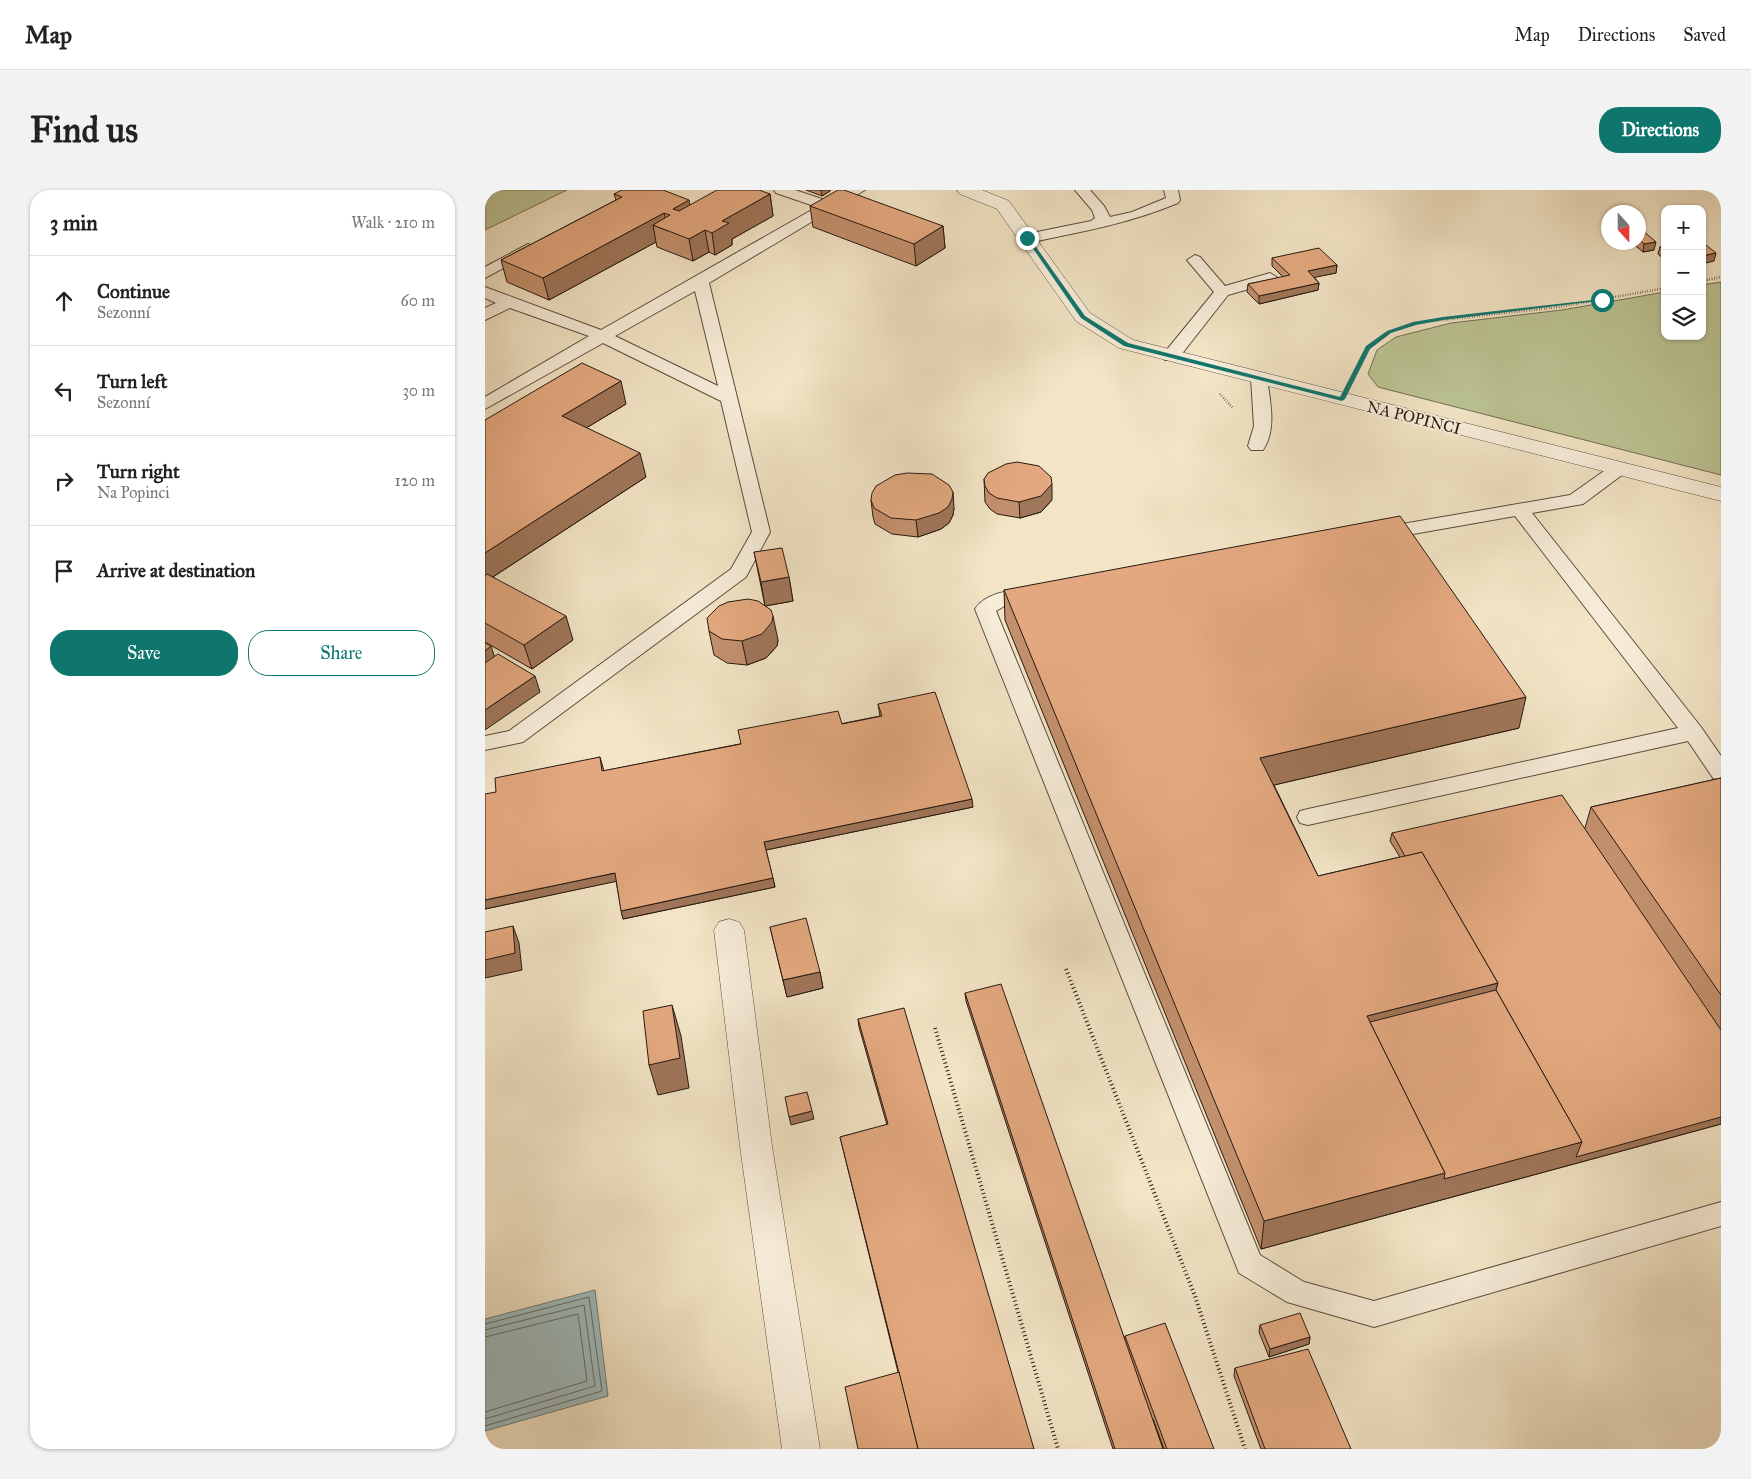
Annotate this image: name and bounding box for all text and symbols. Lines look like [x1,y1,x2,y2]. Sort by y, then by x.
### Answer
text: Map [25,20,72,50]
text: Map [1514,24,1550,46]
text: Directions [1578,24,1655,46]
text: Saved [1683,24,1726,46]
button: Directions [1599,107,1721,153]
text: Find us [30,109,138,152]
north arrow [1601,205,1646,250]
map controls [1661,205,1706,340]
button: + [1661,205,1706,250]
text: 3 min [50,210,98,236]
text: Walk · 210 m [351,213,435,232]
route end [1016,227,1039,250]
button: − [1661,250,1706,295]
text: Continue [97,280,170,303]
icon: ahead [50,287,78,315]
route start [1591,289,1614,312]
text: 60 m [401,291,435,310]
button: layers [1661,295,1706,340]
text: Sezonní [97,303,150,322]
text: Turn left [97,370,167,393]
icon: left [50,377,78,405]
text: 30 m [402,381,435,400]
text: Sezonní [97,393,150,412]
street label: NA POPINCI [1365,397,1463,438]
text: Turn right [97,460,180,483]
icon: right [50,467,78,495]
text: 120 m [395,471,435,490]
text: Na Popinci [97,483,170,502]
icon: arrive [50,557,78,585]
text: Arrive at destination [97,559,255,582]
button: Save [50,630,238,676]
button: Share [248,630,435,676]

